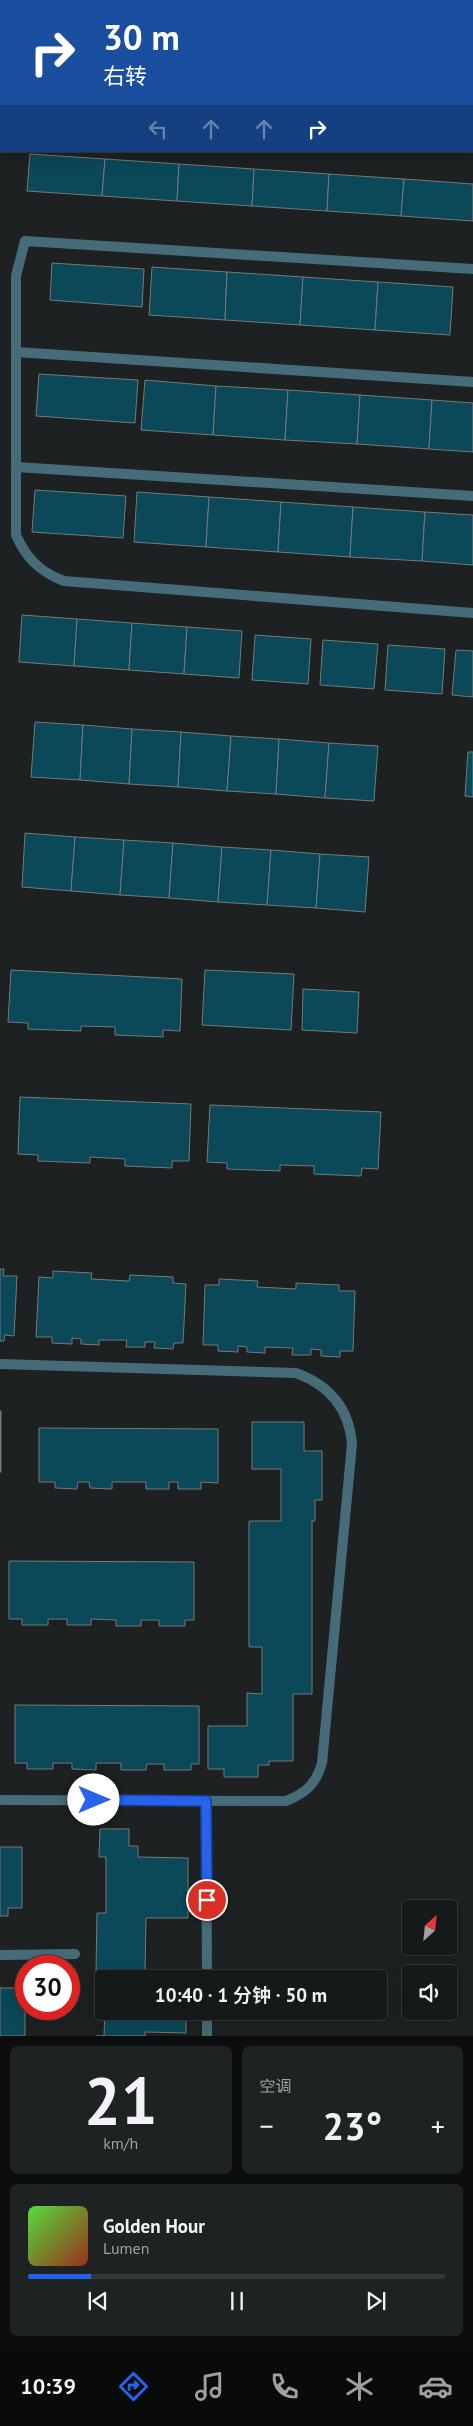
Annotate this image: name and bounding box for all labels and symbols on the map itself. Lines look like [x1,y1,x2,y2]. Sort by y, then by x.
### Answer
position arrow [67,1773,119,1825]
pin [186,1879,228,1921]
north arrow [402,1900,458,1955]
speed limit sign: 30 [15,1955,80,2020]

